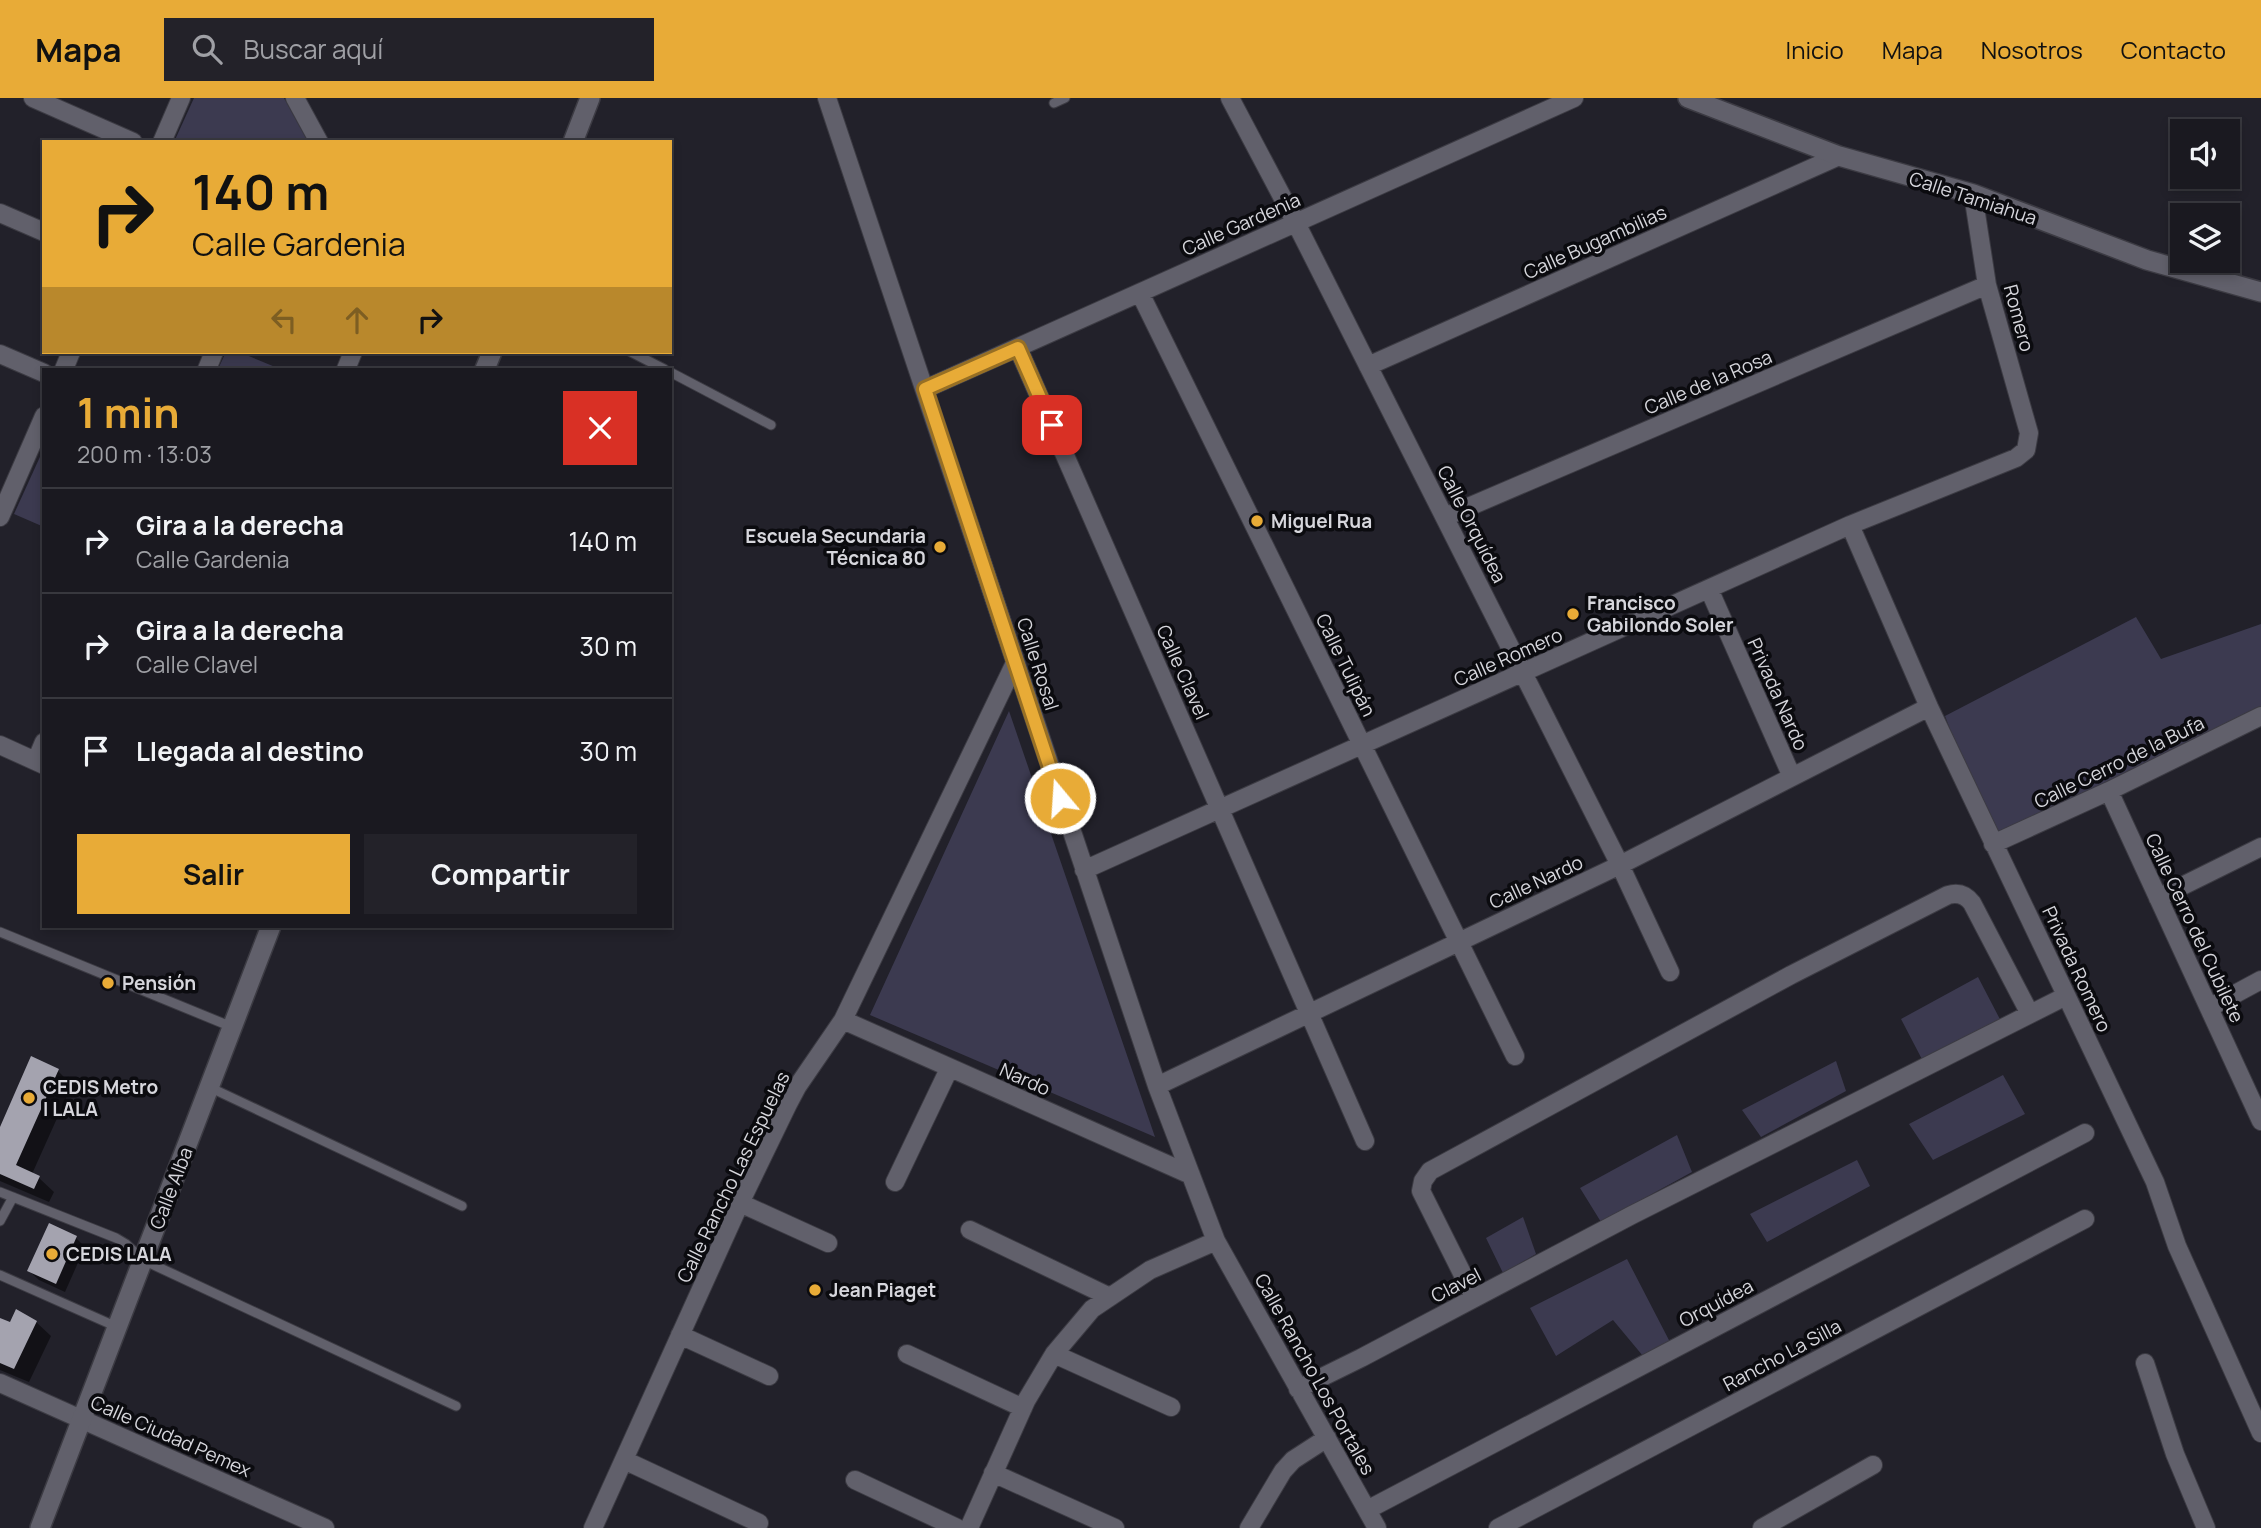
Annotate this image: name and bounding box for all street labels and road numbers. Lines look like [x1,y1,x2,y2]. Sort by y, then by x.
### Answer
street label: Calle Tamiahua [1906,165,2040,231]
street label: Calle Gardenia [1178,186,1304,262]
street label: Calle Bugambilias [1519,199,1671,285]
street label: Romero [1998,282,2040,354]
street label: Calle de la Rosa [1640,343,1776,421]
street label: Calle Orquídea [1431,461,1513,587]
street label: Calle Tulipán [1310,609,1382,721]
street label: Calle Rosal [1011,614,1065,714]
street label: Calle Clavel [1151,621,1215,723]
street label: Calle Romero [1450,621,1566,693]
street label: Privada Nardo [1742,634,1814,754]
street label: Calle Cerro de la Bufa [2030,710,2208,814]
street label: Calle Cerro del Cubilete [2140,829,2250,1027]
street label: Calle Nardo [1485,849,1587,915]
street label: Privada Romero [2036,902,2118,1036]
street label: Nardo [996,1056,1054,1102]
street label: Calle Rancho Las Espuelas [670,1067,796,1287]
street label: Calle Alba [143,1143,199,1233]
street label: Clavel [1426,1261,1486,1309]
street label: Calle Rancho Los Portales [1249,1269,1381,1479]
street label: Orquídea [1674,1273,1758,1333]
street label: Rancho La Silla [1718,1313,1846,1397]
street label: Calle Ciudad Pemex [87,1389,255,1483]

